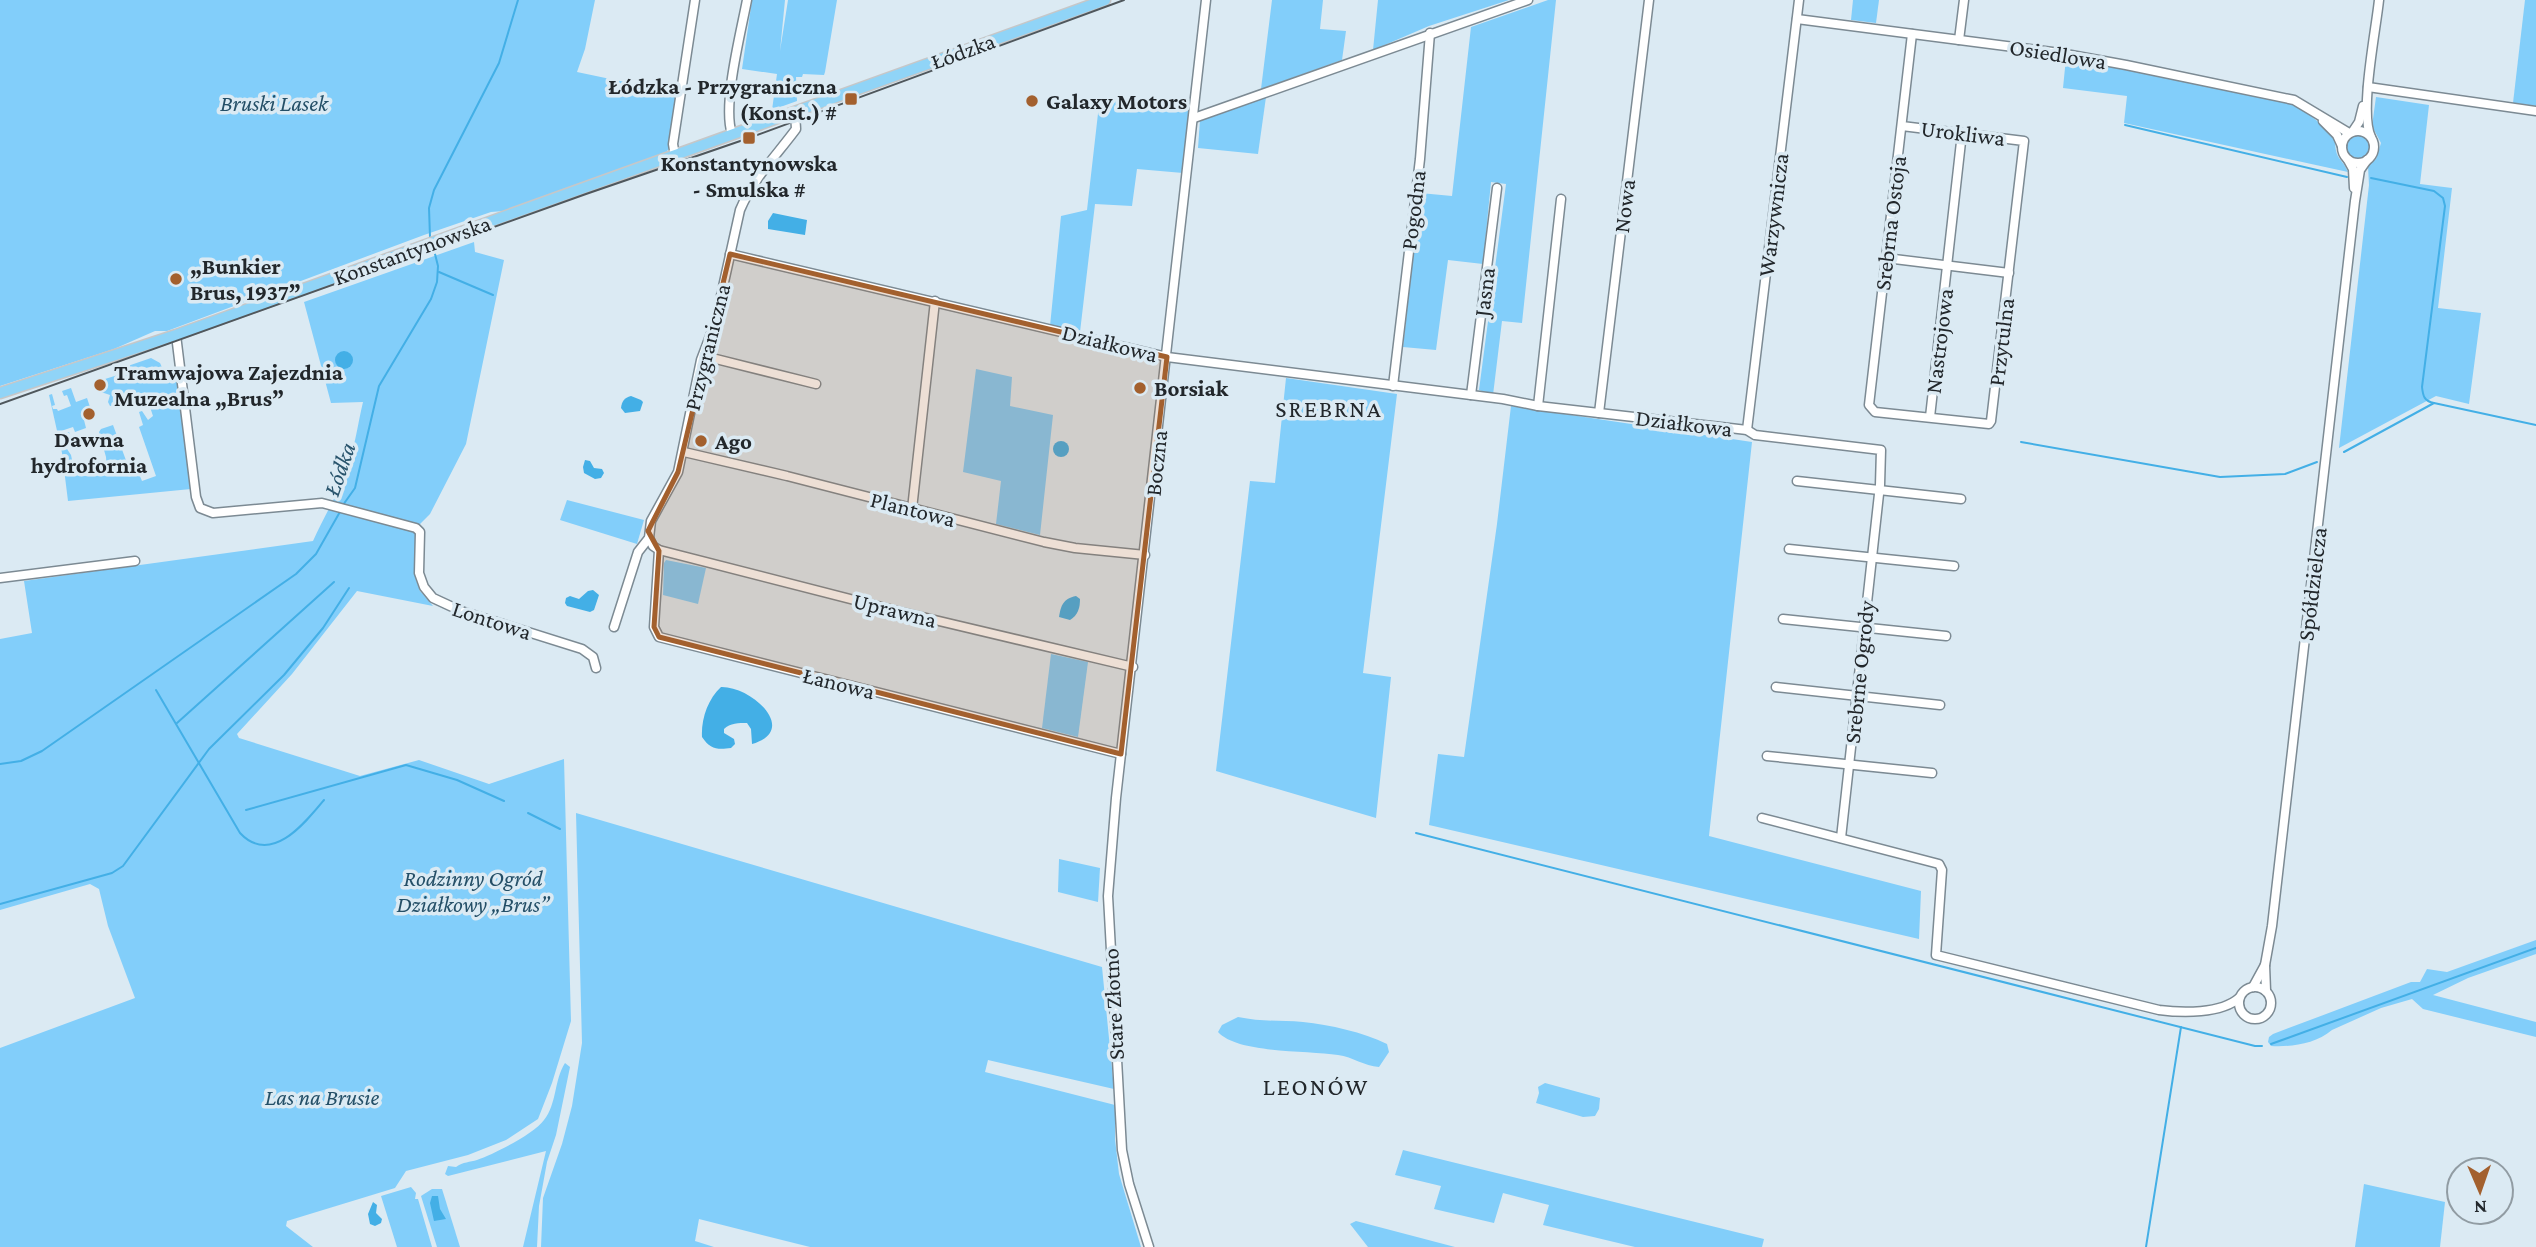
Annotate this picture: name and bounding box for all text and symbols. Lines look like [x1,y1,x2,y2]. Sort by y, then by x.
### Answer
street label: Łódzka [927,27,999,75]
street label: Osiedlowa [2008,34,2109,75]
place label: Łódzka - Przygraniczna (Konst.) # [608,73,838,126]
place label: Galaxy Motors [1046,88,1187,114]
park label: Bruski Lasek [220,90,329,116]
marker: Łódzka - Przygraniczna (Konst.) # [843,91,859,107]
marker: Galaxy Motors [1024,93,1040,109]
street label: Urokliwa [1920,115,2007,151]
marker: Konstantynowska - Smulska # [741,130,757,146]
place label: Konstantynowska - Smulska # [661,150,838,202]
street label: Warzywnicza [1753,151,1794,278]
street label: Srebrna Ostoja [1869,154,1911,292]
street label: Pogodna [1395,168,1431,251]
street label: Nowa [1608,177,1640,234]
street label: Konstantynowska [330,209,494,290]
place label: „Bunkier Brus, 1937” [190,253,301,305]
street label: Jasna [1468,266,1500,320]
marker: „Bunkier Brus, 1937” [168,271,184,287]
street label: Przygraniczna [679,281,735,413]
street label: Nastrojowa [1920,287,1958,395]
street label: Przytulna [1983,296,2019,388]
street label: Działkowa [1060,319,1161,367]
place label: Tramwajowa Zajezdnia Muzealna „Brus” [114,359,344,411]
place label: Borsiak [1154,375,1229,401]
marker: Tramwajowa Zajezdnia Muzealna „Brus” [92,377,108,393]
marker: Borsiak [1132,380,1148,396]
district label: SREBRNA [1275,395,1383,422]
street label: Działkowa [1634,404,1734,442]
marker: Dawna hydrofornia [81,406,97,422]
place label: Dawna hydrofornia [31,426,148,478]
place label: Ago [714,428,752,454]
street label: Boczna [1140,428,1172,497]
marker: Ago [693,433,709,449]
water label: Łódka [317,439,361,499]
street label: Plantowa [868,486,959,532]
street label: Spółdzielcza [2292,525,2332,642]
street label: Uprawna [851,587,940,633]
street label: Lontowa [449,595,535,645]
street label: Srebrne Ogrody [1839,599,1879,745]
street label: Łanowa [800,662,878,705]
park label: Rodzinny Ogród Działkowy „Brus” [396,865,551,917]
street label: Stare Złotno [1097,947,1129,1061]
district label: LEONÓW [1263,1073,1369,1100]
park label: Las na Brusie [265,1084,380,1110]
north arrow [2445,1156,2515,1226]
text: N [2474,1197,2487,1218]

